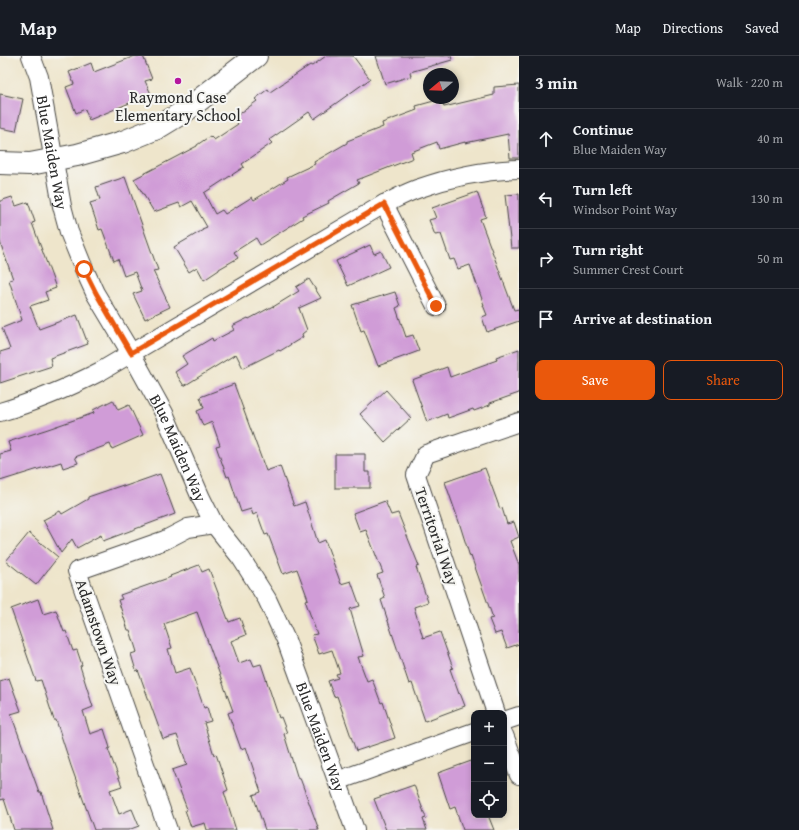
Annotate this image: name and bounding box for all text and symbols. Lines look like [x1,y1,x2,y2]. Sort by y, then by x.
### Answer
text: Map [20,14,57,42]
text: Map [615,18,641,38]
text: Directions [663,18,723,38]
text: Saved [745,18,779,38]
north arrow [423,68,459,104]
text: 3 min [535,70,577,95]
text: Walk · 220 m [716,73,783,92]
marker: Raymond Case Elementary School [173,76,183,86]
place label: Raymond Case Elementary School [115,85,241,127]
street label: Blue Maiden Way [30,93,74,211]
text: Continue [573,119,634,140]
icon: ahead [535,128,557,150]
text: 40 m [757,129,783,148]
text: Blue Maiden Way [573,140,667,159]
text: Turn left [573,179,632,200]
icon: left [535,188,557,210]
text: 130 m [751,189,783,208]
text: Windsor Point Way [573,200,677,219]
text: Turn right [573,239,644,260]
icon: right [535,248,557,270]
text: 50 m [757,249,783,268]
route start [75,260,93,278]
text: Summer Crest Court [573,260,684,279]
route end [427,297,445,315]
icon: arrive [535,308,557,330]
text: Arrive at destination [573,308,712,329]
button: Save [535,360,655,400]
button: Share [663,360,783,400]
street label: Blue Maiden Way [144,390,213,505]
street label: Territorial Way [409,484,465,588]
street label: Adamstown Way [70,576,128,688]
street label: Blue Maiden Way [290,678,352,795]
map controls [471,710,507,818]
button: + [471,710,507,746]
button: − [471,746,507,782]
button: locate [471,782,507,818]

